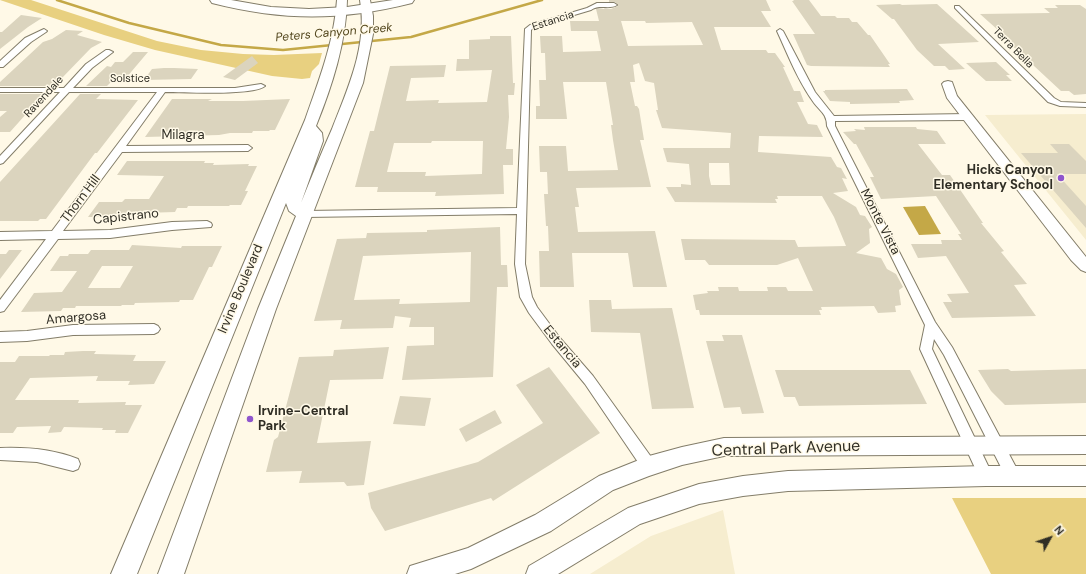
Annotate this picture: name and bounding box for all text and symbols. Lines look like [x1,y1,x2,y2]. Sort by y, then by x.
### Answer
street label: Estancia [531,8,575,34]
water label: Peters Canyon Creek [275,21,393,45]
street label: Terra Bella [990,25,1036,71]
street label: Solstice [110,72,150,86]
street label: Ravendale [22,74,66,120]
street label: Milagra [161,128,205,144]
place label: Hicks Canyon Elementary School [933,163,1053,194]
street label: Thorn Hill [58,172,104,226]
marker: Hicks Canyon Elementary School [1056,173,1066,183]
street label: Monte Vista [857,186,903,258]
street label: Capistrano [92,206,160,228]
street label: Irvine Boulevard [215,242,267,336]
street label: Amargosa [45,308,107,328]
street label: Estancia [540,323,584,371]
place label: Irvine-Central Park [258,404,349,435]
marker: Irvine-Central Park [245,414,255,424]
street label: Central Park Avenue [711,437,861,461]
north arrow [1030,518,1070,558]
text: N [1051,523,1067,538]

